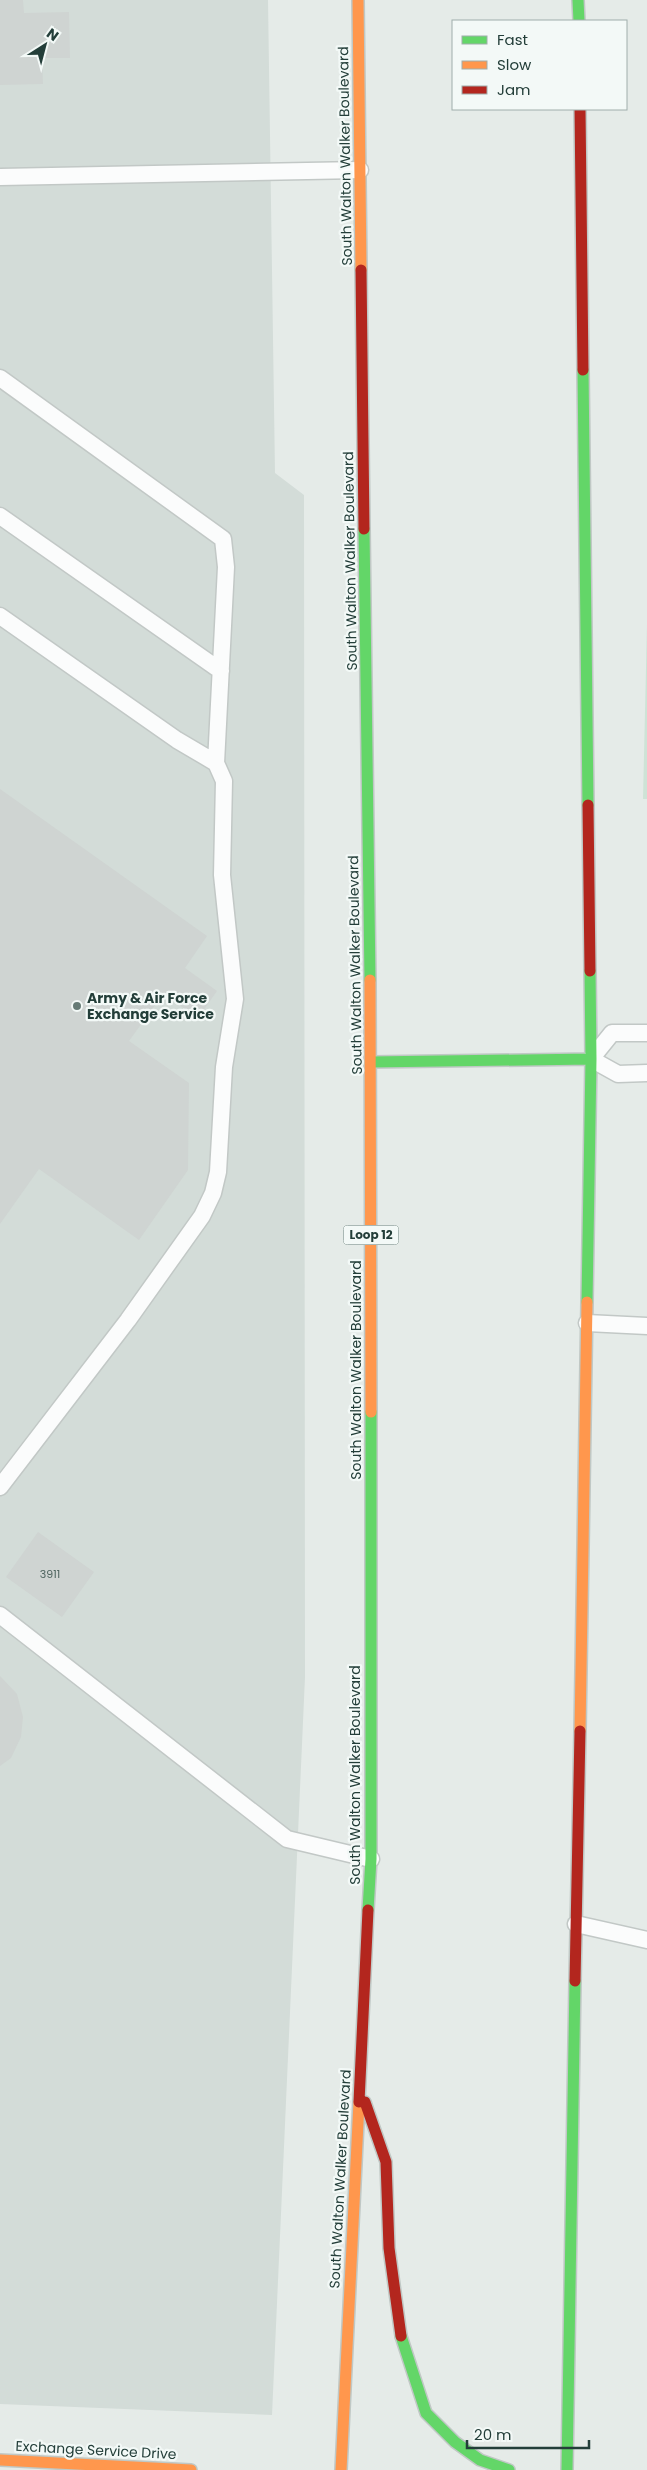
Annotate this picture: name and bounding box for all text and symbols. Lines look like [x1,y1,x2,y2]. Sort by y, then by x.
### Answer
north arrow [20,20,70,70]
legend [452,20,627,110]
text: N [43,23,63,46]
text: Fast [497,29,528,50]
street label: South Walton Walker Boulevard [333,46,357,266]
text: Slow [497,54,532,75]
text: Jam [497,79,531,100]
street label: South Walton Walker Boulevard [338,451,362,671]
street label: South Walton Walker Boulevard [343,855,367,1075]
place label: Army & Air Force Exchange Service [87,988,214,1024]
marker: Army & Air Force Exchange Service [71,1000,83,1012]
road number: Loop 12 [344,1226,398,1244]
street label: South Walton Walker Boulevard [346,1260,366,1480]
house number: 3911 [40,1566,60,1582]
street label: South Walton Walker Boulevard [345,1665,365,1885]
street label: South Walton Walker Boulevard [324,2069,356,2289]
scale bar [467,2418,590,2450]
text: 20 m [474,2424,512,2445]
street label: Exchange Service Drive [15,2436,177,2464]

